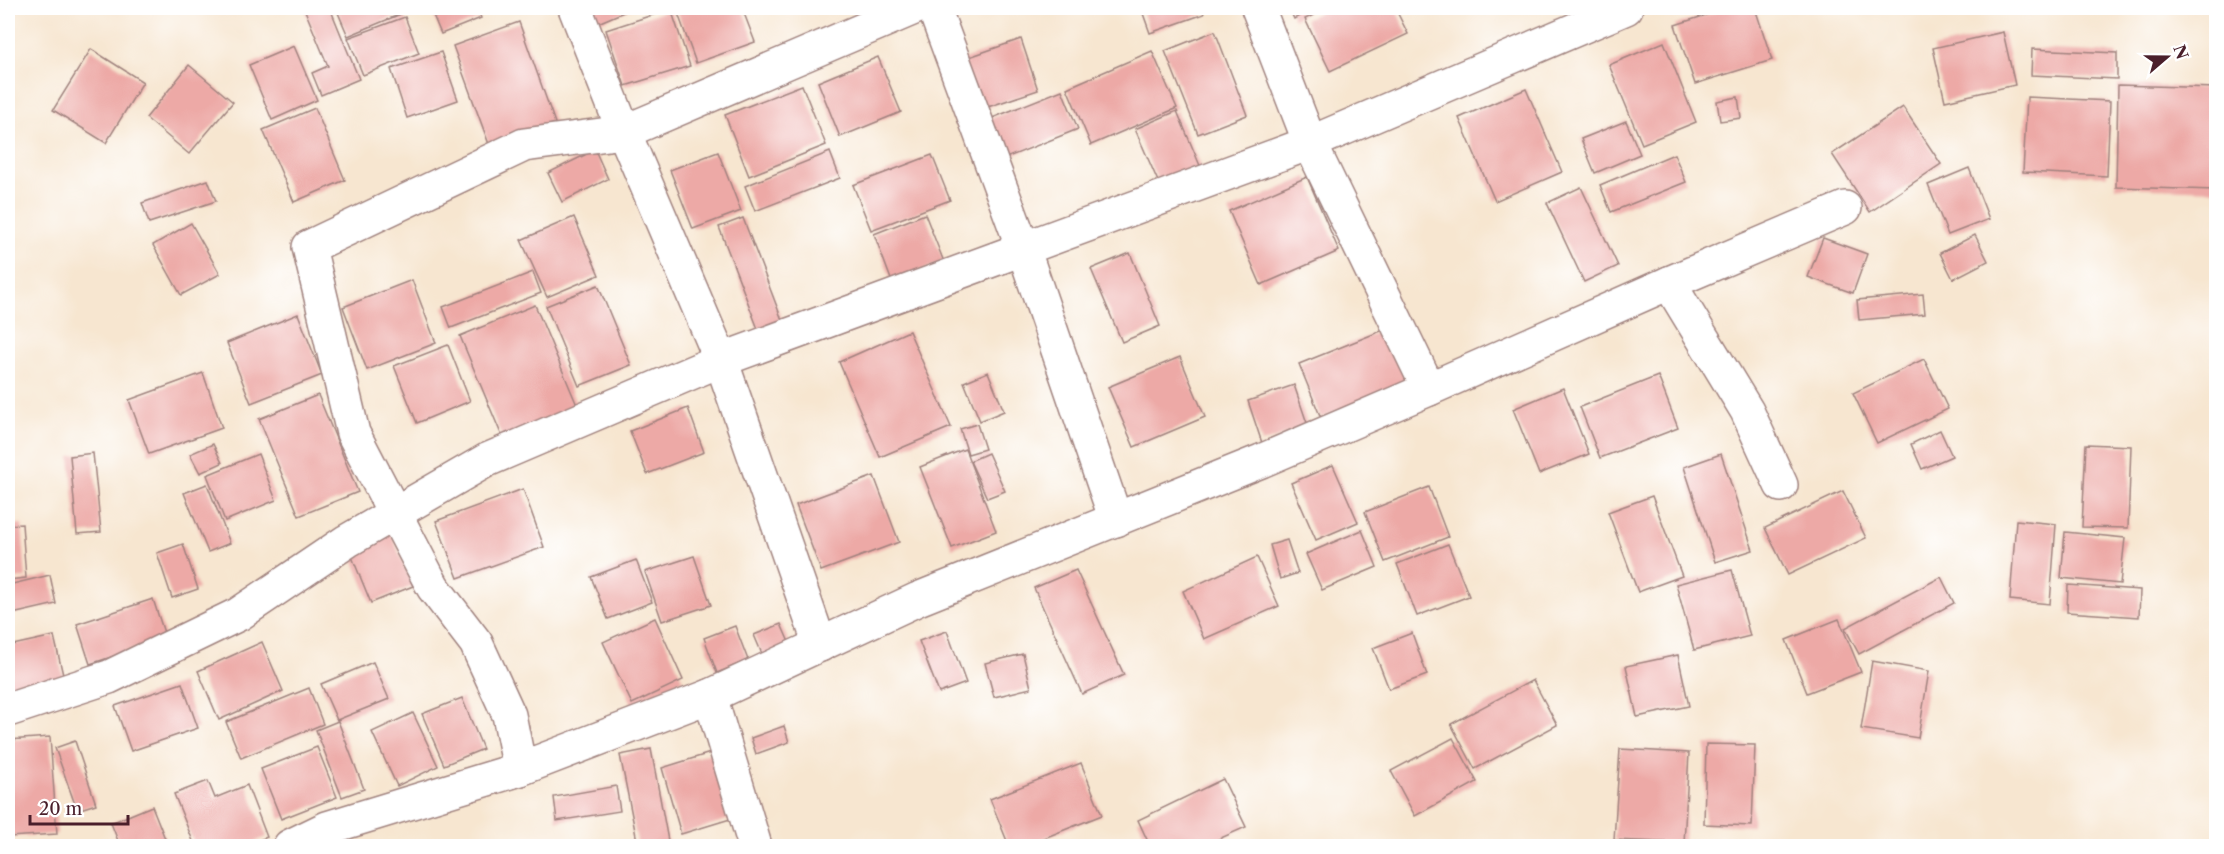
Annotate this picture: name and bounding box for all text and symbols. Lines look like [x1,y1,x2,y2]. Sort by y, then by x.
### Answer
north arrow [2137,27,2197,87]
text: N [2169,42,2193,62]
scale bar [30,788,128,826]
text: 20 m [39,798,83,820]

